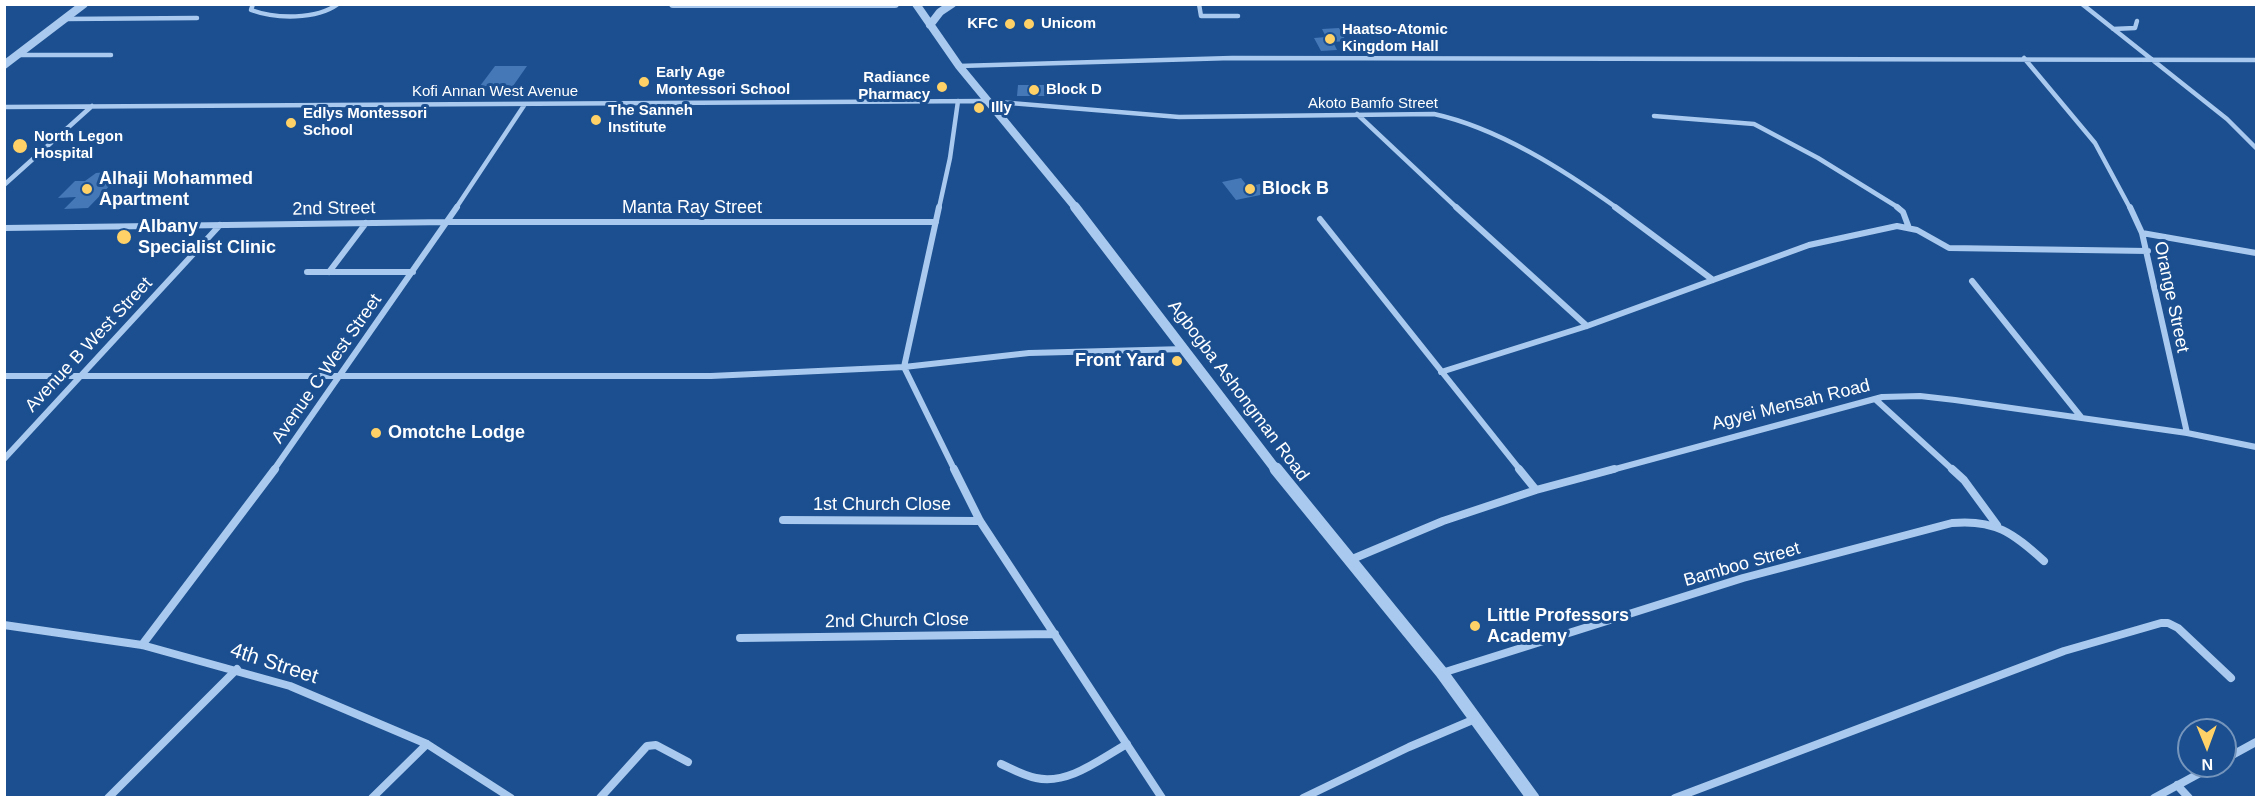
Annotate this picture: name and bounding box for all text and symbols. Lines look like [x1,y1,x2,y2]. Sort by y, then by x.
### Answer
place label: KFC [967,15,998,33]
place label: Unicom [1041,15,1096,33]
marker: KFC [1003,17,1017,31]
marker: Unicom [1022,17,1036,31]
place label: Haatso-Atomic Kingdom Hall [1342,21,1448,56]
marker: Haatso-Atomic Kingdom Hall [1323,32,1337,46]
place label: Early Age Montessori School [656,64,790,99]
place label: Radiance Pharmacy [858,69,930,104]
marker: Early Age Montessori School [637,75,651,89]
marker: Radiance Pharmacy [935,80,949,94]
place label: Block D [1046,81,1102,99]
street label: Kofi Annan West Avenue [412,83,578,101]
marker: Block D [1027,83,1041,97]
street label: Akoto Bamfo Street [1308,95,1438,113]
place label: Illy [991,99,1012,117]
marker: Illy [972,101,986,115]
place label: The Sanneh Institute [608,102,693,137]
place label: Edlys Montessori School [303,105,427,140]
marker: The Sanneh Institute [589,113,603,127]
marker: Edlys Montessori School [284,116,298,130]
place label: North Legon Hospital [34,128,123,163]
marker: North Legon Hospital [11,137,29,155]
place label: Alhaji Mohammed Apartment [99,168,253,210]
place label: Block B [1262,178,1329,200]
marker: Alhaji Mohammed Apartment [80,182,94,196]
marker: Block B [1243,182,1257,196]
street label: 2nd Street [292,197,376,221]
street label: Manta Ray Street [622,197,762,219]
place label: Albany Specialist Clinic [138,216,276,258]
marker: Albany Specialist Clinic [115,228,133,246]
street label: Orange Street [2149,239,2193,355]
street label: Avenue B West Street [21,273,157,417]
street label: Avenue C West Street [267,290,387,448]
street label: Agbogba Ashongman Road [1163,296,1313,486]
place label: Front Yard [1075,350,1165,372]
marker: Front Yard [1170,354,1184,368]
street label: Agyei Mensah Road [1710,375,1872,435]
place label: Omotche Lodge [388,422,525,444]
marker: Omotche Lodge [369,426,383,440]
street label: 1st Church Close [813,494,951,516]
street label: Bamboo Street [1681,538,1803,592]
place label: Little Professors Academy [1487,605,1629,648]
street label: 2nd Church Close [825,609,969,633]
marker: Little Professors Academy [1468,619,1482,633]
street label: 4th Street [227,638,321,690]
north arrow [2177,718,2237,778]
text: N [2201,756,2213,773]

